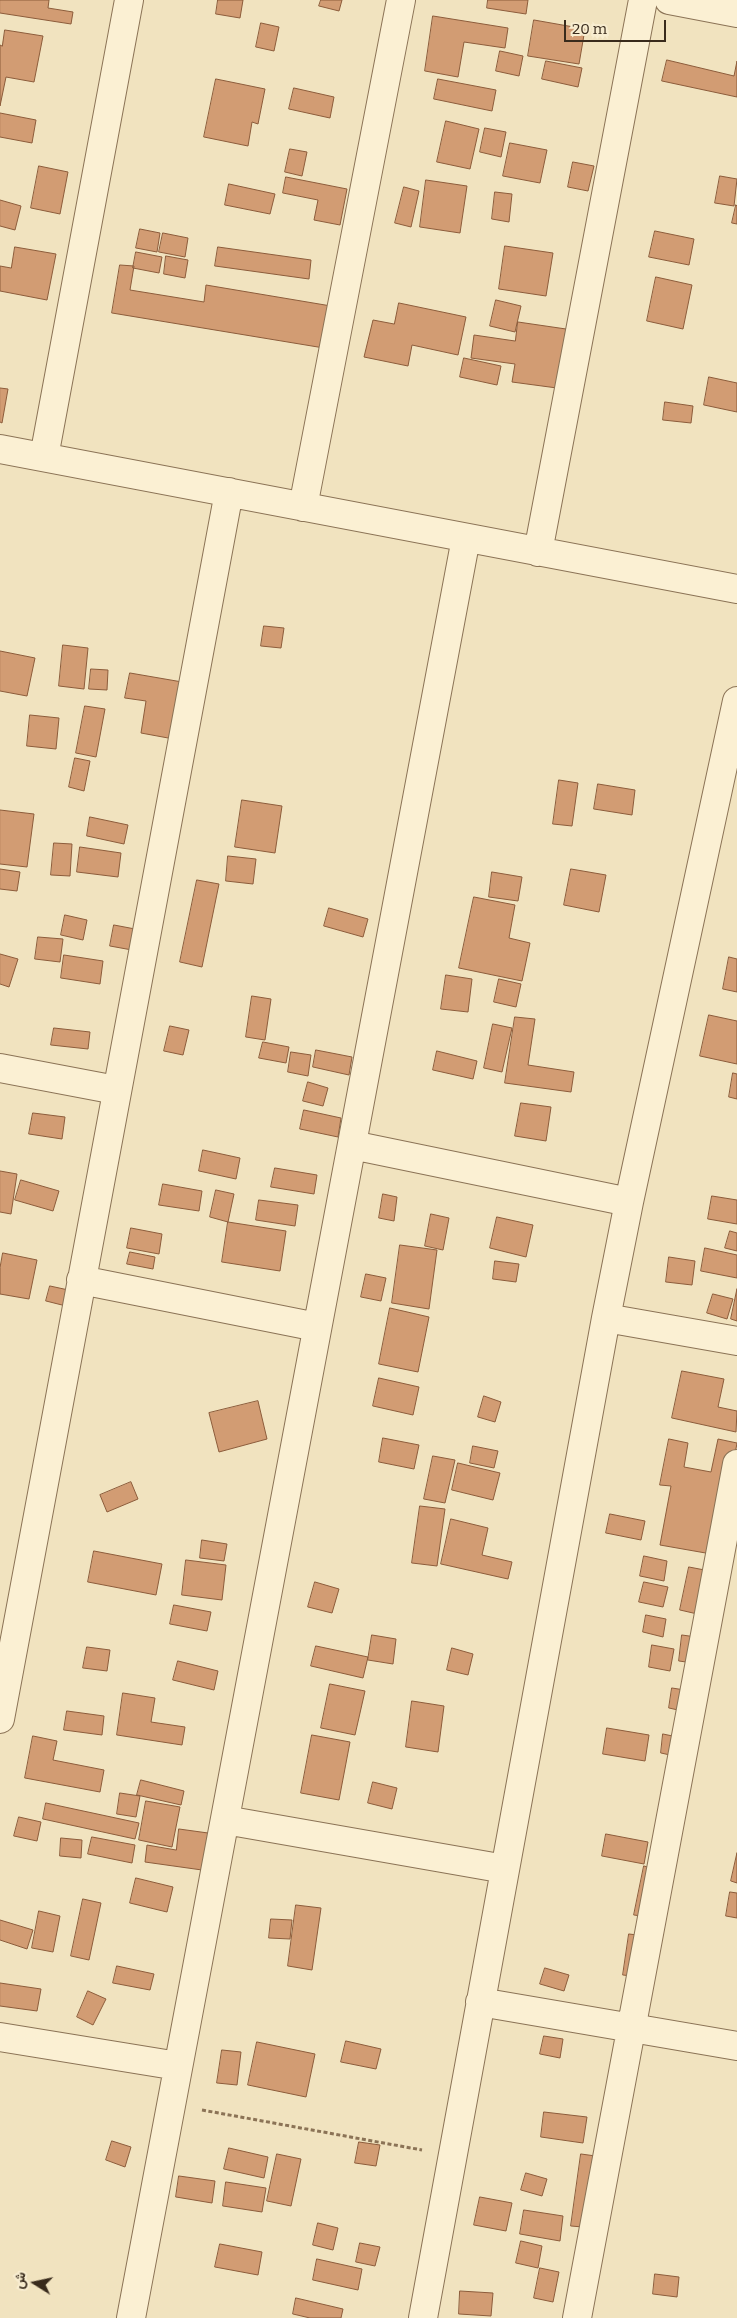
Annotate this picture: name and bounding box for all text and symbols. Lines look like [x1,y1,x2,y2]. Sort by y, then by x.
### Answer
scale bar [567,10,670,42]
text: 20 m [572,20,607,38]
north arrow [10,2258,60,2308]
text: ش [10,2271,30,2290]

